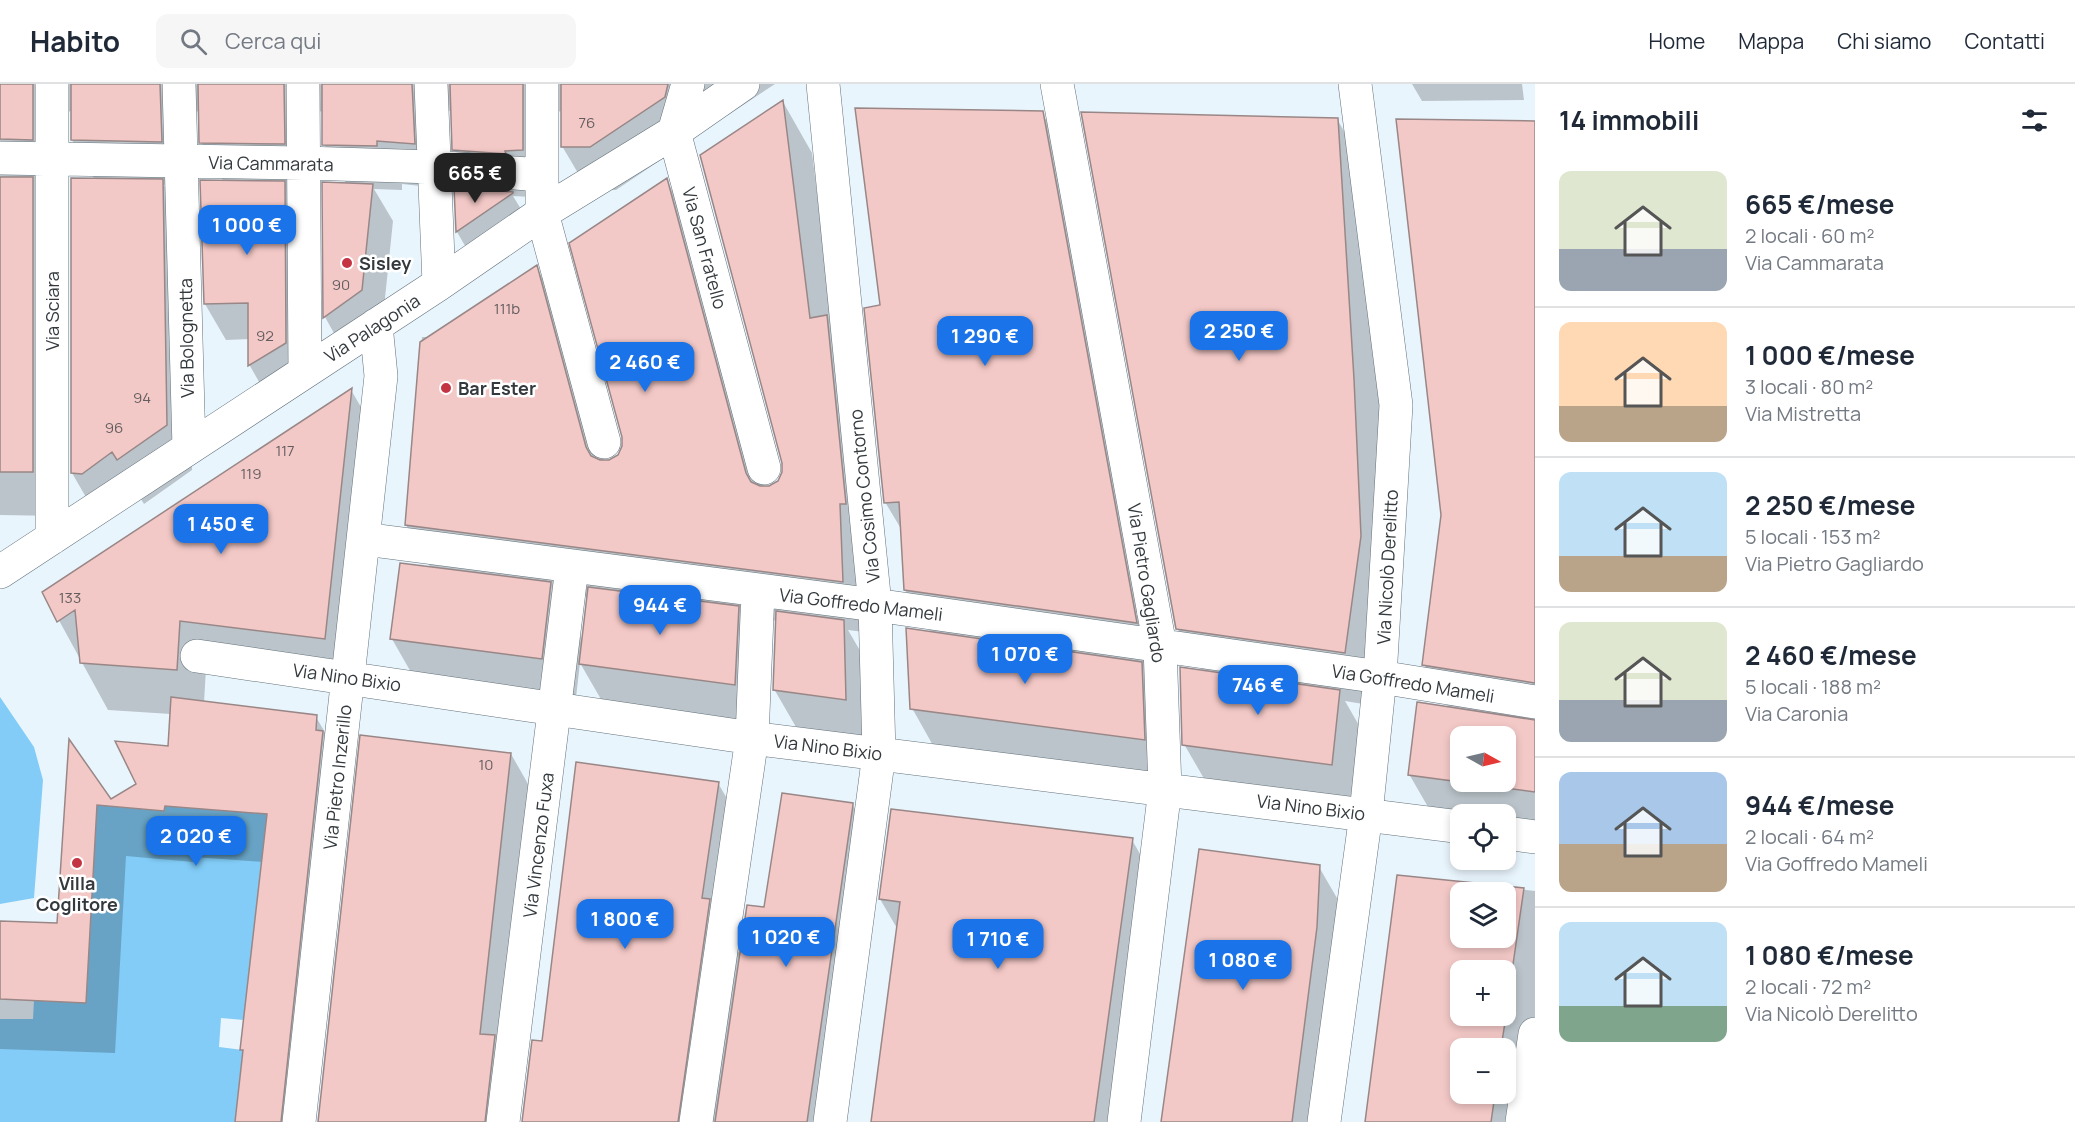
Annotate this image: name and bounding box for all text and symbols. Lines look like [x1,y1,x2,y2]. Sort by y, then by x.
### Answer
search box [156,14,576,68]
text: Habito [30,22,120,60]
icon: search [177,25,210,58]
text: Cerca qui [225,26,321,56]
text: Home [1648,27,1705,55]
text: Mappa [1738,27,1804,55]
text: Chi siamo [1837,27,1932,55]
text: Contatti [1965,27,2045,55]
text: 14 immobili [1559,102,1699,138]
icon: filters [2018,104,2051,137]
house number: 76 [579,112,595,133]
street label: Via Cammarata [208,150,334,176]
pin: 665 € [433,153,517,204]
text: 665 € [448,159,502,186]
street label: Via San Fratello [677,184,733,312]
text: 665 €/mese [1745,186,1895,222]
icon: home [1607,195,1679,267]
pin: 1 000 € [192,205,302,256]
text: 1 000 € [212,211,282,238]
text: 2 locali · 60 m² [1745,222,1874,249]
text: Via Cammarata [1745,249,1884,276]
place label: Sisley [359,251,411,275]
marker: Sisley [340,256,354,270]
street label: Via Sciara [40,271,64,351]
house number: 90 [332,274,350,295]
street label: Via Bolognetta [173,278,199,398]
street label: Via Palagonia [320,288,424,368]
house number: 111b [494,298,520,319]
pin: 2 250 € [1184,311,1294,362]
pin: 1 290 € [930,316,1040,367]
text: 2 250 € [1204,317,1274,344]
text: 1 290 € [951,322,1019,349]
house number: 92 [256,325,274,346]
text: 1 000 €/mese [1745,337,1915,373]
pin: 2 460 € [590,342,700,393]
icon: home [1607,346,1679,418]
text: 2 460 € [609,348,681,375]
text: 3 locali · 80 m² [1745,373,1873,400]
place label: Bar Ester [458,376,536,400]
marker: Bar Ester [439,381,453,395]
house number: 94 [133,387,151,408]
text: Via Mistretta [1745,400,1861,427]
street label: Via Cosimo Contorno [843,408,885,584]
house number: 96 [105,417,123,438]
house number: 117 [275,440,295,461]
house number: 119 [240,463,262,484]
text: 2 250 €/mese [1745,487,1915,523]
street label: Via Nicolò Derelitto [1371,489,1403,645]
icon: home [1607,496,1679,568]
street label: Via Pietro Gagliardo [1123,502,1171,664]
pin: 1 450 € [166,504,276,555]
text: 1 450 € [187,510,255,537]
text: 5 locali · 153 m² [1745,523,1880,550]
text: Via Pietro Gagliardo [1745,550,1924,577]
street label: Via Goffredo Mameli [778,582,944,626]
pin: 944 € [618,585,702,636]
house number: 133 [59,587,81,608]
text: 944 € [633,591,687,618]
pin: 1 070 € [970,634,1080,685]
text: 2 460 €/mese [1745,637,1917,673]
text: 1 070 € [991,640,1059,667]
icon: home [1607,646,1679,718]
street label: Via Nino Bixio [291,658,403,696]
street label: Via Goffredo Mameli [1330,658,1496,708]
pin: 746 € [1216,665,1300,716]
text: 746 € [1232,671,1284,698]
text: 5 locali · 188 m² [1745,673,1881,700]
text: Via Caronia [1745,700,1848,727]
street label: Via Pietro Inzerillo [317,703,357,851]
north arrow [1450,726,1516,792]
map controls [1450,726,1516,1104]
street label: Via Nino Bixio [772,728,884,766]
house number: 10 [479,754,494,775]
street label: Via Vincenzo Fuxa [517,771,559,919]
text: 944 €/mese [1745,787,1894,823]
street label: Via Nino Bixio [1255,788,1367,826]
icon: home [1607,796,1679,868]
button: locate [1450,804,1516,870]
pin: 2 020 € [141,816,251,867]
text: 2 020 € [160,822,232,849]
text: 2 locali · 64 m² [1745,823,1874,850]
text: Via Goffredo Mameli [1745,850,1928,877]
marker: Villa Coglitore [70,856,84,870]
place label: Villa Coglitore [36,871,118,916]
button: layers [1450,882,1516,948]
pin: 1 800 € [570,899,680,950]
text: 1 800 € [591,905,659,932]
pin: 1 020 € [731,917,841,968]
pin: 1 710 € [943,919,1053,970]
text: 1 020 € [752,923,820,950]
text: 1 710 € [967,925,1030,952]
text: 1 080 €/mese [1745,937,1914,973]
pin: 1 080 € [1188,940,1298,991]
text: 1 080 € [1209,946,1277,973]
icon: home [1607,946,1679,1018]
button: + [1450,960,1516,1026]
text: 2 locali · 72 m² [1745,973,1871,1000]
text: Via Nicolò Derelitto [1745,1000,1918,1027]
button: − [1450,1038,1516,1104]

